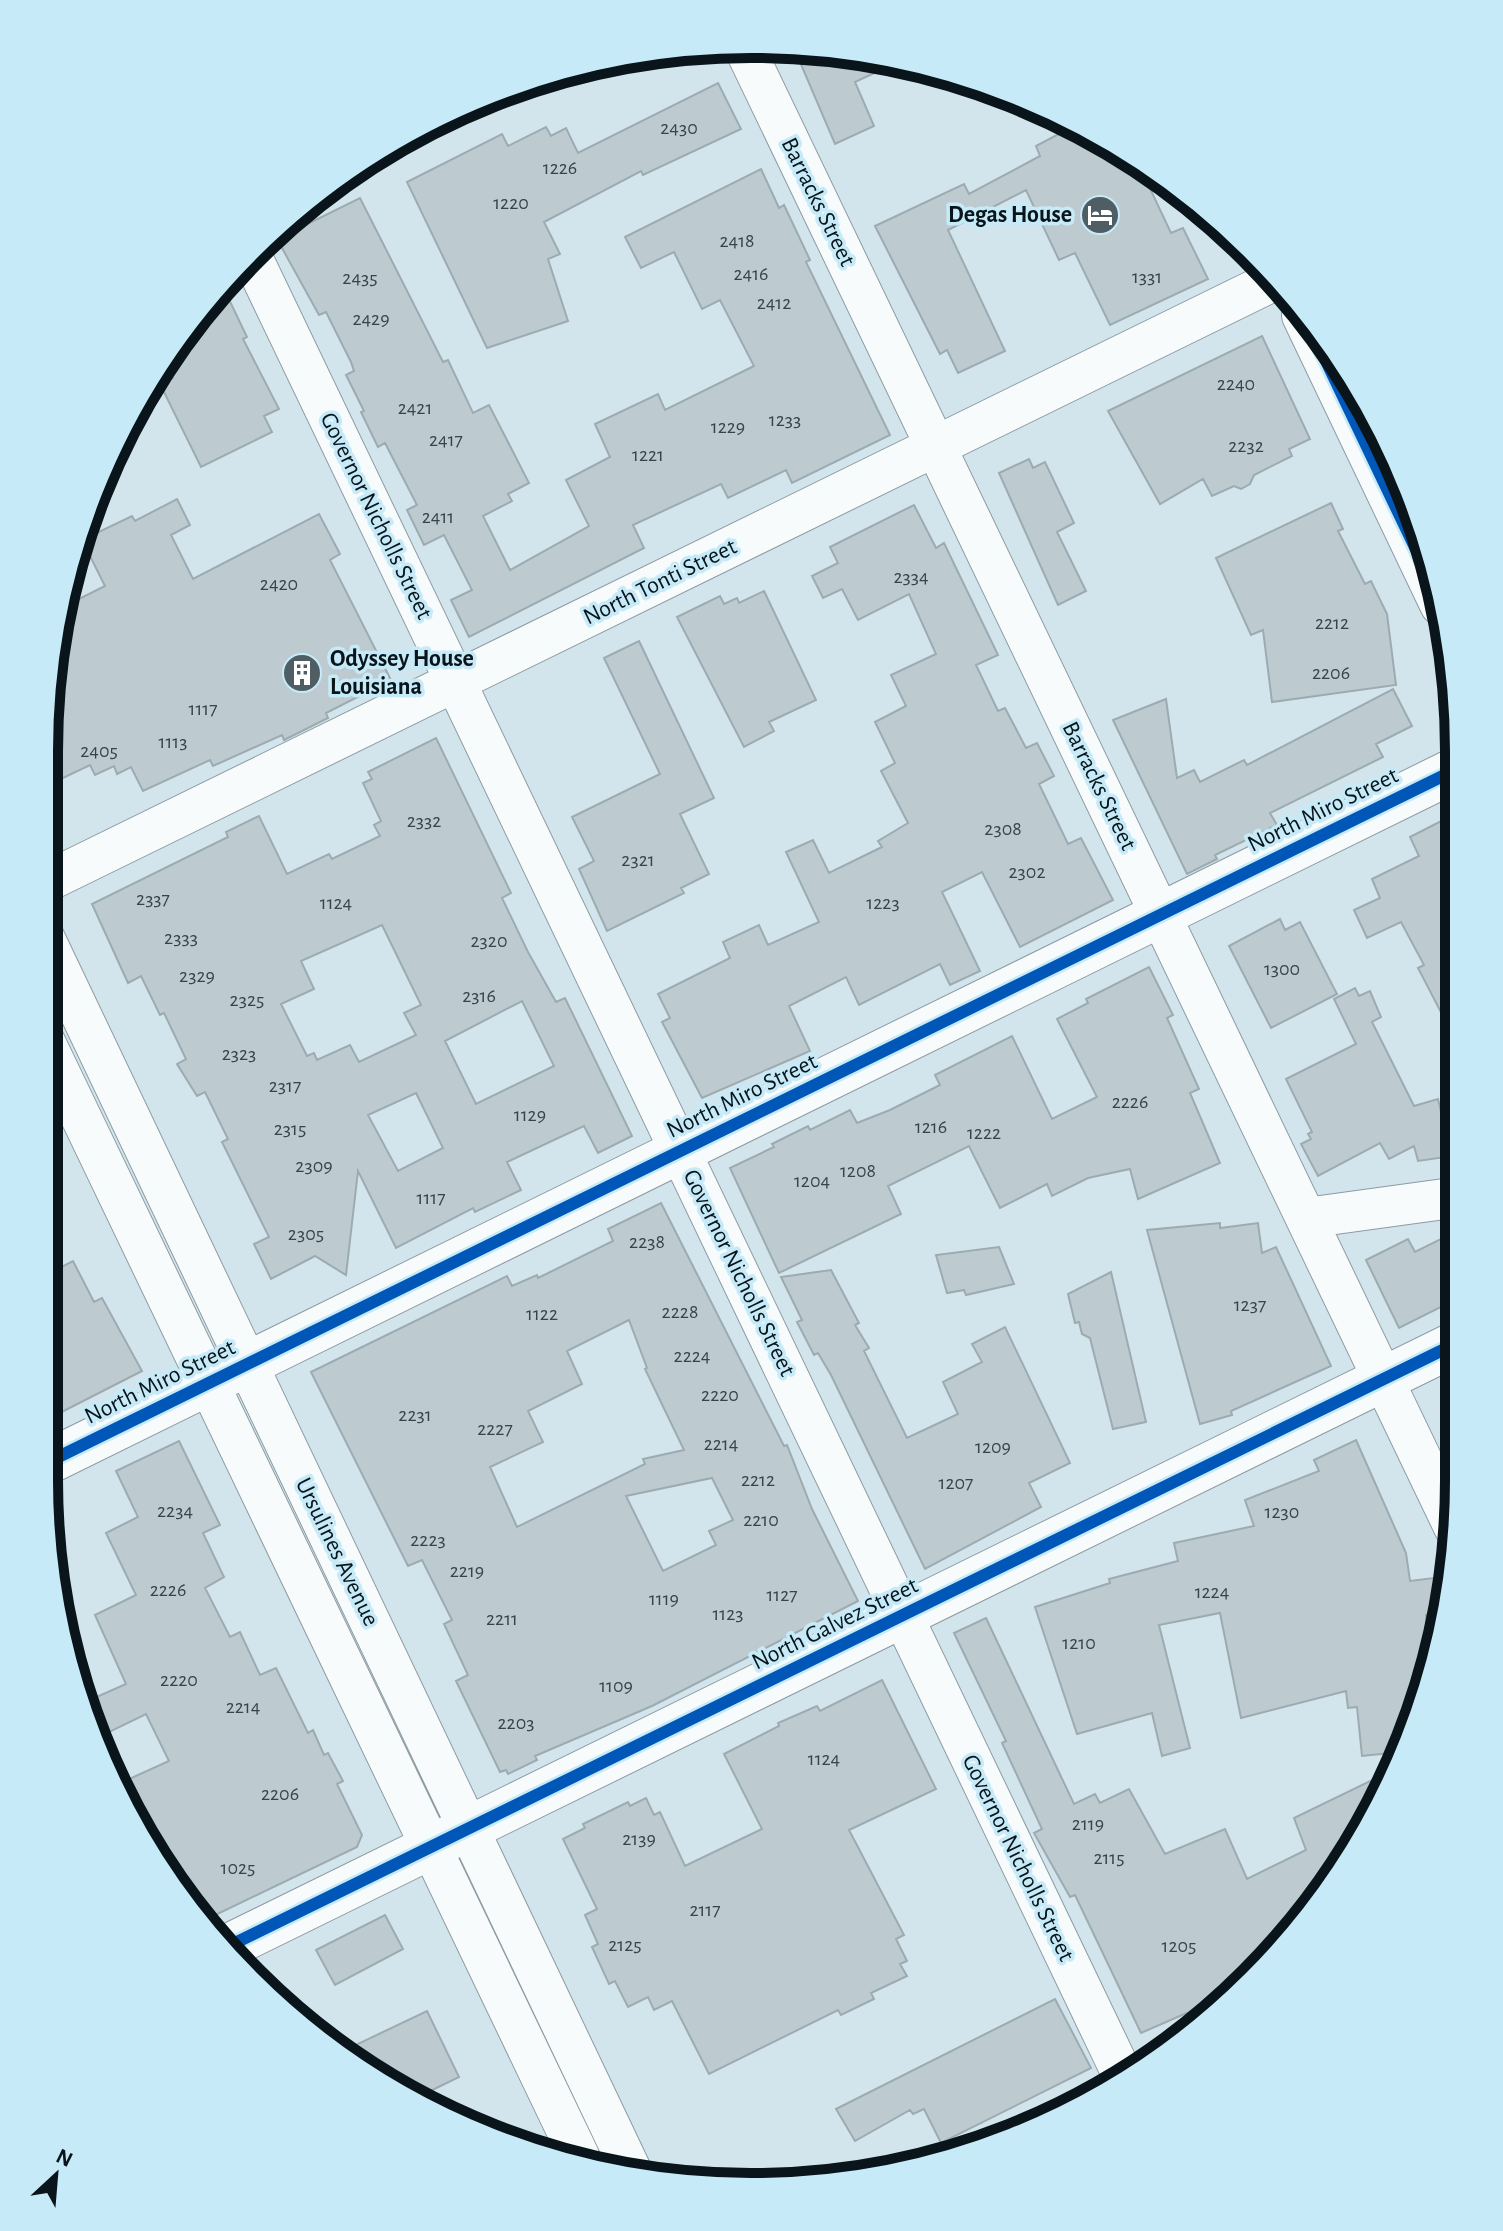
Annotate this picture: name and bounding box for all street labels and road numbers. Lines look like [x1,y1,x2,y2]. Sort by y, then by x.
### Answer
street label: Barracks Street [777,134,860,270]
street label: Governor Nicholls Street [316,409,437,623]
street label: North Tonti Street [580,534,741,629]
street label: Barracks Street [1058,718,1141,854]
street label: North Miro Street [1244,763,1402,857]
street label: North Miro Street [663,1049,821,1143]
street label: Governor Nicholls Street [679,1166,800,1380]
street label: North Miro Street [81,1335,239,1429]
street label: Ursulines Avenue [291,1474,383,1630]
street label: North Galvez Street [748,1573,922,1675]
street label: Governor Nicholls Street [958,1751,1079,1965]

